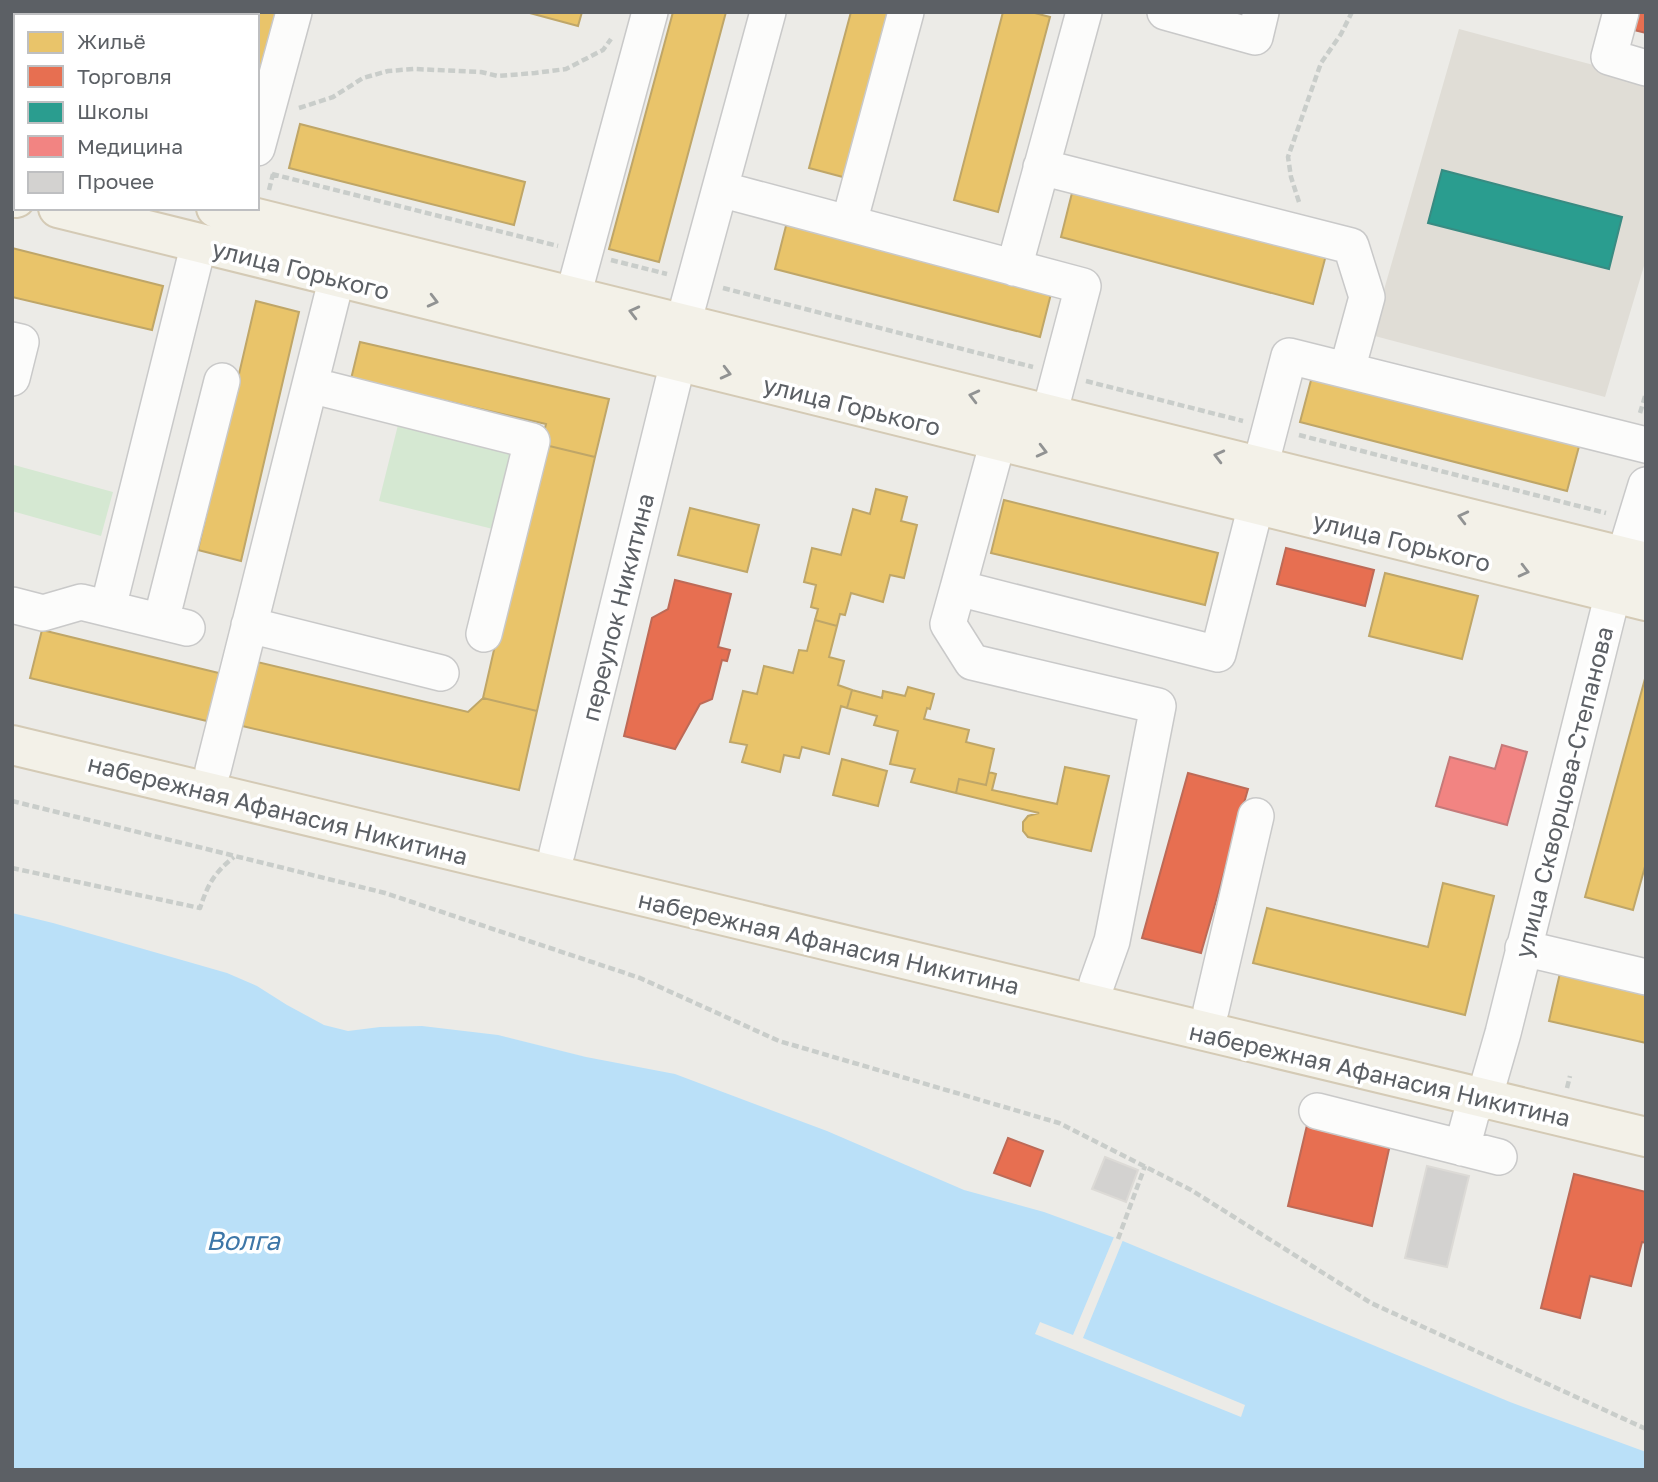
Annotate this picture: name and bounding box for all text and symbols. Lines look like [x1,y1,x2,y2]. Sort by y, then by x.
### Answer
legend [14,14,259,210]
text: Жильё [77,28,146,54]
text: Торговля [77,63,172,89]
text: Школы [77,98,149,124]
text: Медицина [77,133,183,159]
text: Прочее [77,168,154,194]
street label: улица Горького [209,233,393,305]
one-way arrow [427,293,439,307]
one-way arrow [628,306,640,320]
one-way arrow [720,365,732,379]
street label: улица Горького [760,369,944,441]
one-way arrow [968,390,980,404]
one-way arrow [1036,443,1048,458]
one-way arrow [1213,450,1225,464]
street label: переулок Никитина [575,490,659,724]
street label: улица Горького [1310,505,1494,577]
one-way arrow [1457,511,1469,525]
one-way arrow [1518,563,1530,577]
street label: улица Скворцова-Степанова [1508,623,1618,961]
street label: набережная Афанасия Никитина [85,748,471,870]
street label: набережная Афанасия Никитина [636,884,1022,1000]
street label: набережная Афанасия Никитина [1187,1016,1573,1132]
water label: Волга [206,1225,281,1256]

